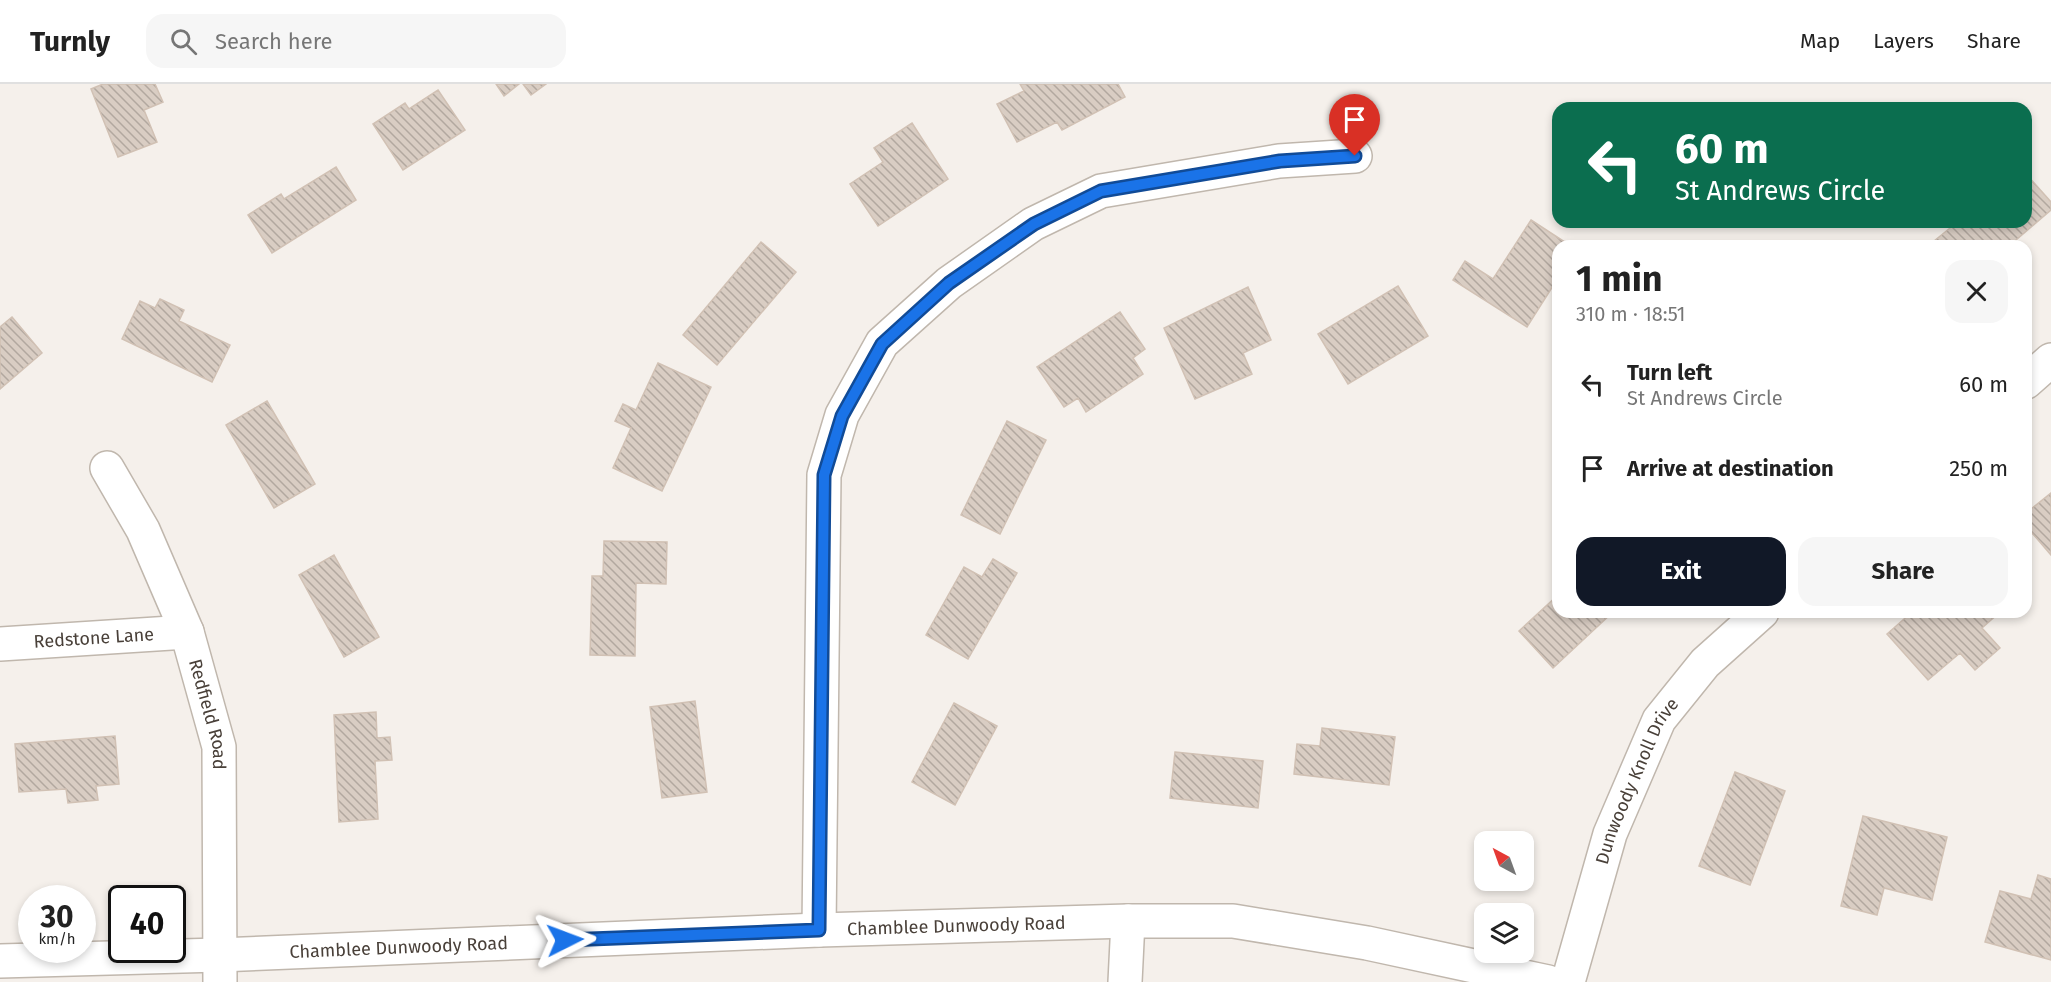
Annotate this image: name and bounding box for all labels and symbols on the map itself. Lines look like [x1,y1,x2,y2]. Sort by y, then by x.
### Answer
pin [1329,94,1380,156]
street label: Redstone Lane [33,623,155,653]
street label: Redfield Road [184,656,230,770]
street label: Dunwoody Knoll Drive [1591,693,1683,867]
north arrow [1474,831,1534,891]
speed limit sign: 40 [108,885,186,963]
position arrow [533,908,597,972]
street label: Chamblee Dunwoody Road [847,912,1066,940]
street label: Chamblee Dunwoody Road [289,932,508,963]

